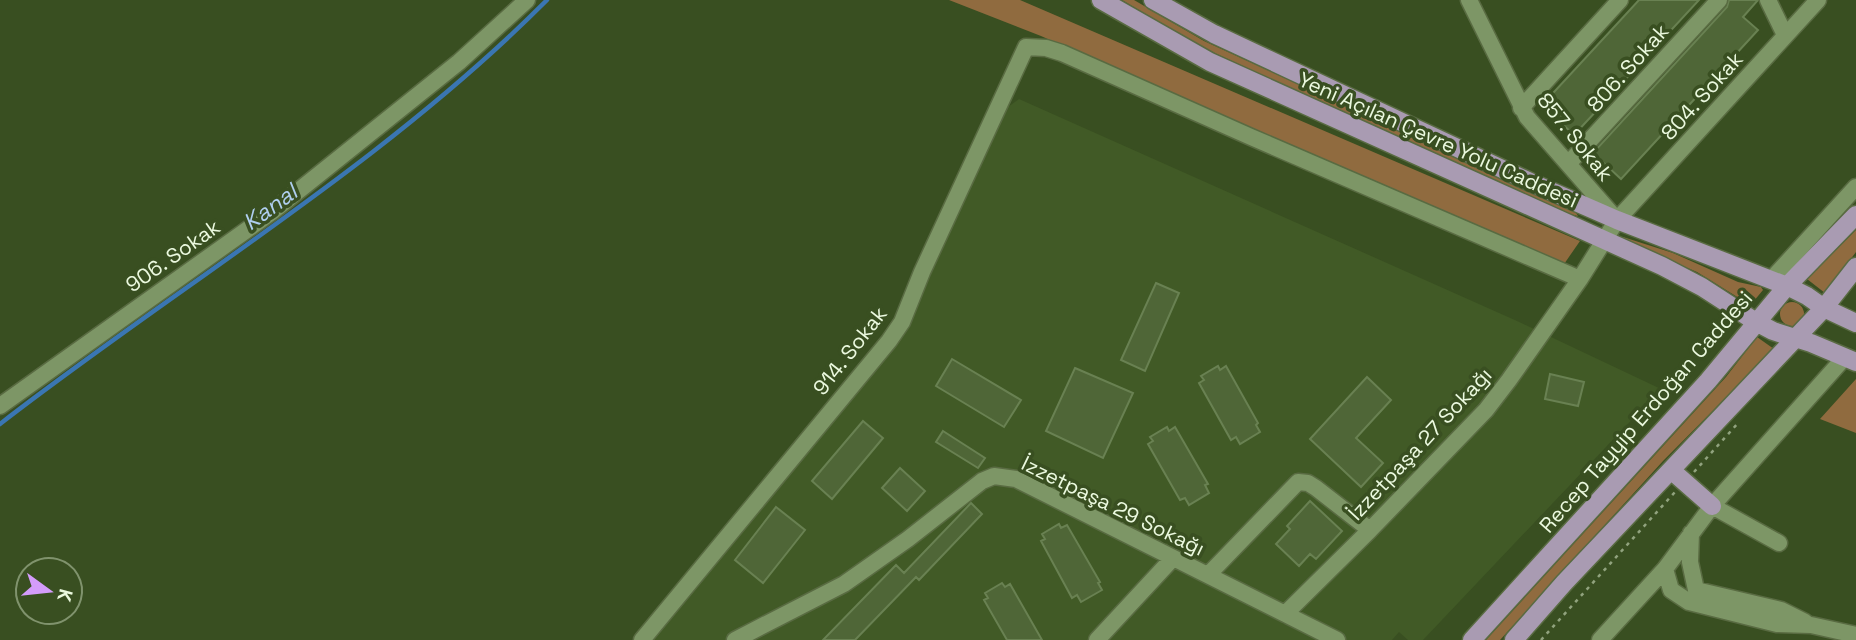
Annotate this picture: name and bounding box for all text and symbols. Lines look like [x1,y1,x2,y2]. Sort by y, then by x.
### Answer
street label: 806. Sokak [1581,18,1674,117]
street label: 804. Sokak [1655,46,1748,146]
street label: Yeni Açılan Çevre Yolu Caddesi [1294,66,1582,214]
street label: 857. Sokak [1531,87,1619,186]
water label: Kanal [237,176,305,237]
street label: 906. Sokak [120,213,225,298]
street label: Recep Tayyip Erdoğan Caddesi [1533,285,1758,538]
street label: 914. Sokak [807,301,893,400]
street label: İzzetpaşa 27 Sokağı [1342,362,1497,526]
street label: İzzetpaşa 29 Sokağı [1017,449,1209,562]
north arrow [14,556,84,626]
text: K [51,586,79,604]

